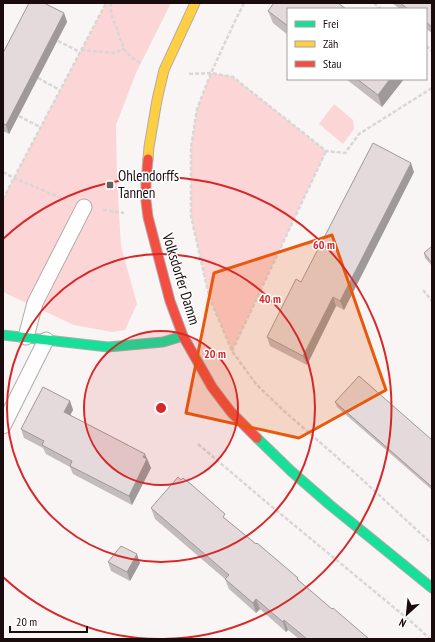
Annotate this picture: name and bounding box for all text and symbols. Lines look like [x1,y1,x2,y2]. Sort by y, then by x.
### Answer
legend [287,8,427,80]
text: Frei [323,16,339,31]
text: Zäh [323,36,338,51]
text: Stau [323,56,341,71]
place label: Ohlendorffs Tannen [118,166,179,202]
marker: Ohlendorffs Tannen [105,180,115,190]
street label: Volksdorfer Damm [158,230,204,327]
text: 60 m [313,237,335,252]
text: 40 m [259,291,281,306]
text: 20 m [204,346,226,361]
centre of rings [154,401,168,415]
north arrow [387,594,427,634]
scale bar [10,608,87,634]
text: 20 m [16,614,37,629]
text: N [397,615,408,630]

